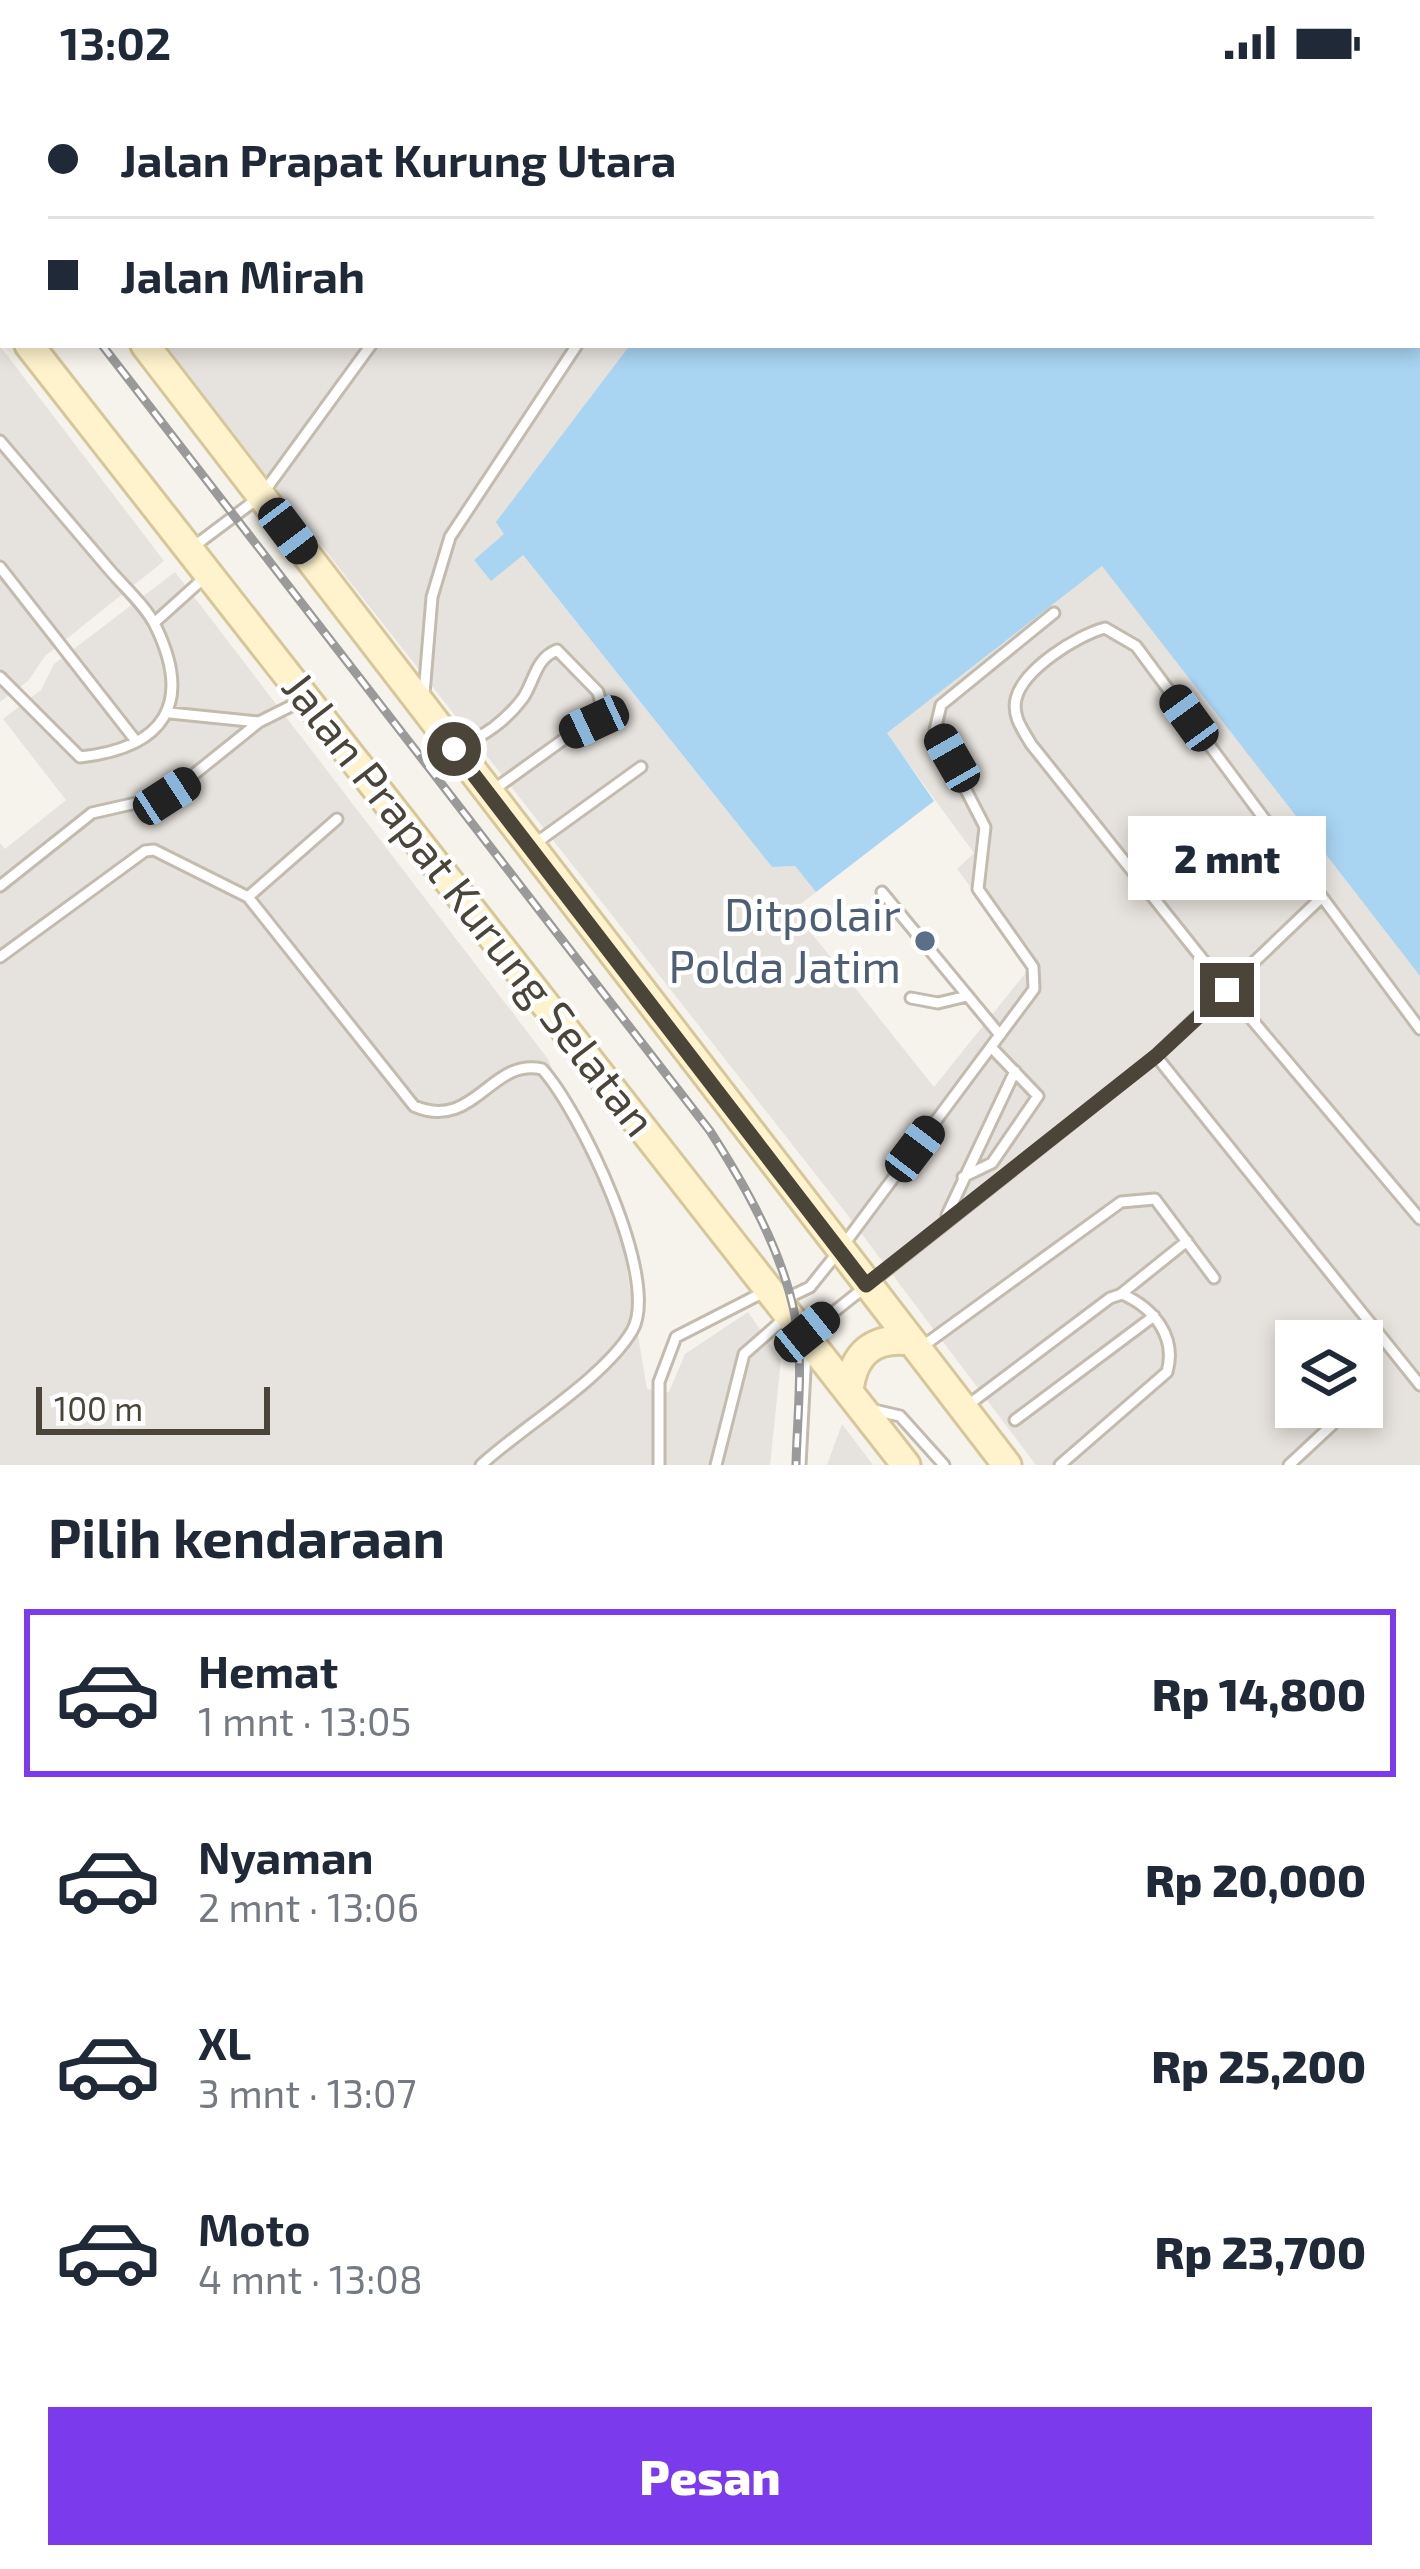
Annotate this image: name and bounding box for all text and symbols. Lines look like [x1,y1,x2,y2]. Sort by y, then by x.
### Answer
text: 13:02 [60,15,171,69]
text: Jalan Prapat Kurung Utara [120,132,676,186]
text: Jalan Mirah [120,248,365,302]
car [252,491,324,571]
street label: Jalan Prapat Kurung Selatan [273,660,669,1146]
car [1153,678,1225,758]
car [554,690,634,754]
car [918,718,986,798]
route start [427,722,481,776]
car [127,761,207,831]
callout: 2 mnt [1128,816,1326,900]
text: 2 mnt [1174,834,1280,881]
place label: Ditpolair Polda Jatim [668,886,901,992]
marker: Ditpolair Polda Jatim [912,928,938,954]
route end [1200,963,1254,1017]
car [879,1109,951,1189]
car [768,1295,846,1369]
map controls [1275,1320,1383,1428]
button: layers [1275,1320,1383,1428]
scale bar [36,1381,270,1434]
text: 100 m [54,1388,143,1428]
text: Pilih kendaraan [48,1504,445,1569]
icon: car [54,1639,162,1747]
text: Hemat [198,1643,338,1697]
text: Rp 14,800 [1152,1666,1366,1720]
text: 1 mnt · 13:05 [198,1697,411,1744]
icon: car [54,1825,162,1933]
text: Nyaman [198,1829,374,1883]
text: Rp 20,000 [1145,1852,1366,1906]
text: 2 mnt · 13:06 [198,1883,419,1930]
icon: car [54,2011,162,2119]
text: XL [198,2015,251,2069]
text: Rp 25,200 [1151,2038,1366,2092]
text: 3 mnt · 13:07 [198,2069,417,2116]
icon: car [54,2197,162,2305]
text: Moto [198,2201,311,2255]
text: Rp 23,700 [1155,2224,1366,2278]
text: 4 mnt · 13:08 [198,2255,423,2302]
button: Pesan [48,2407,1372,2545]

